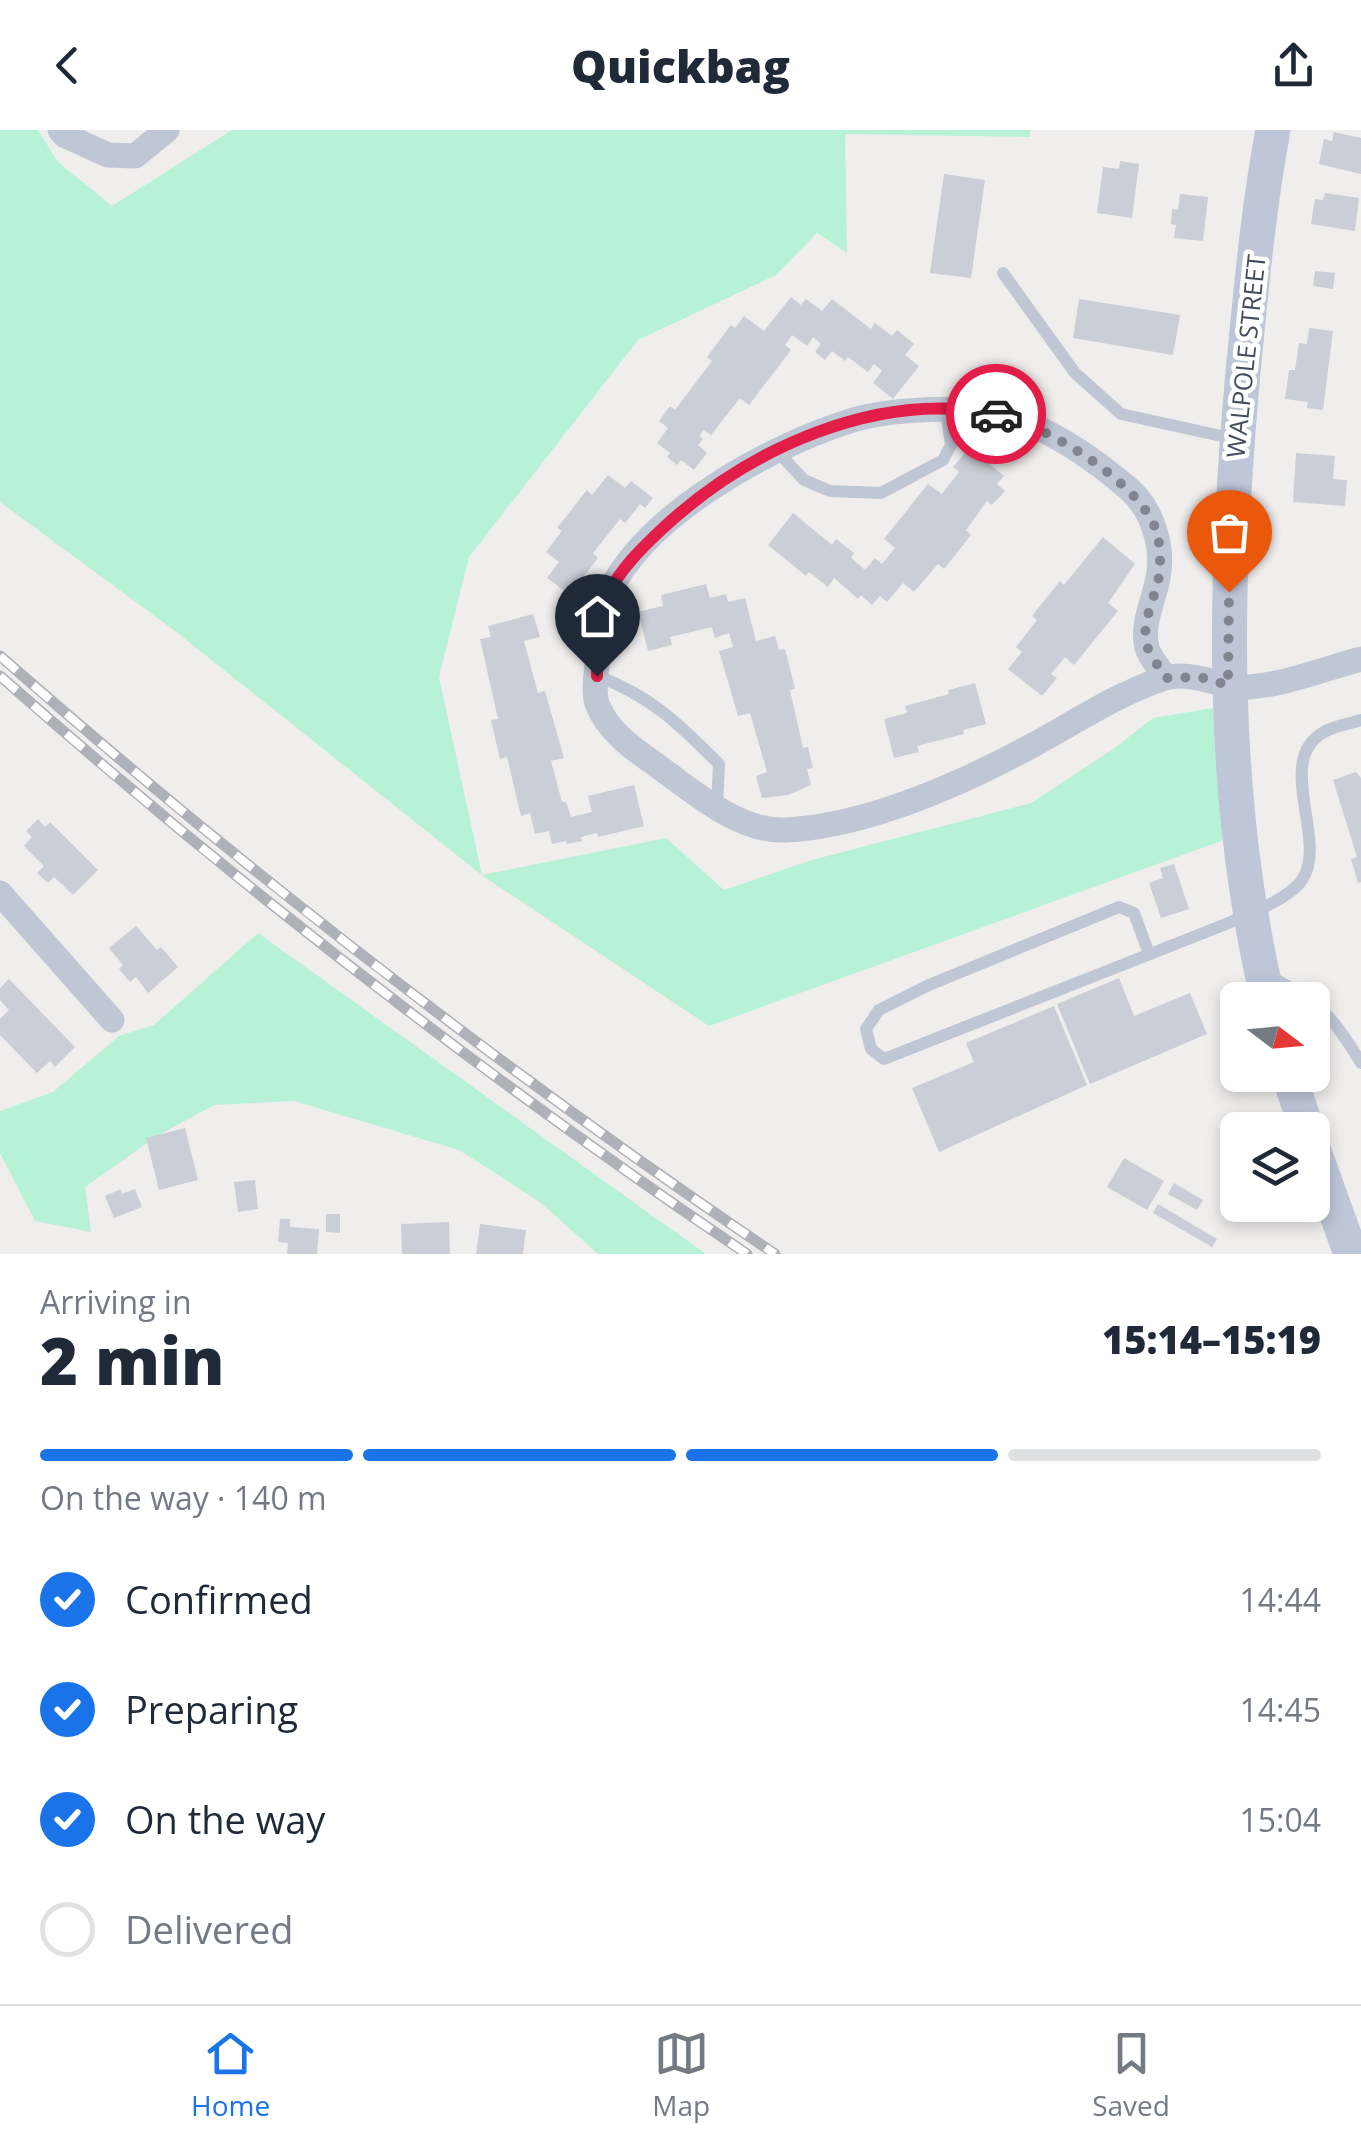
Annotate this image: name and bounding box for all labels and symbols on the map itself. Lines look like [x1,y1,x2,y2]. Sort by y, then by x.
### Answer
street label: WALPOLE STREET [1217,252,1273,459]
courier [946,364,1046,464]
pin [1187,490,1272,593]
pin [555,574,640,677]
north arrow [1220,982,1330,1092]

